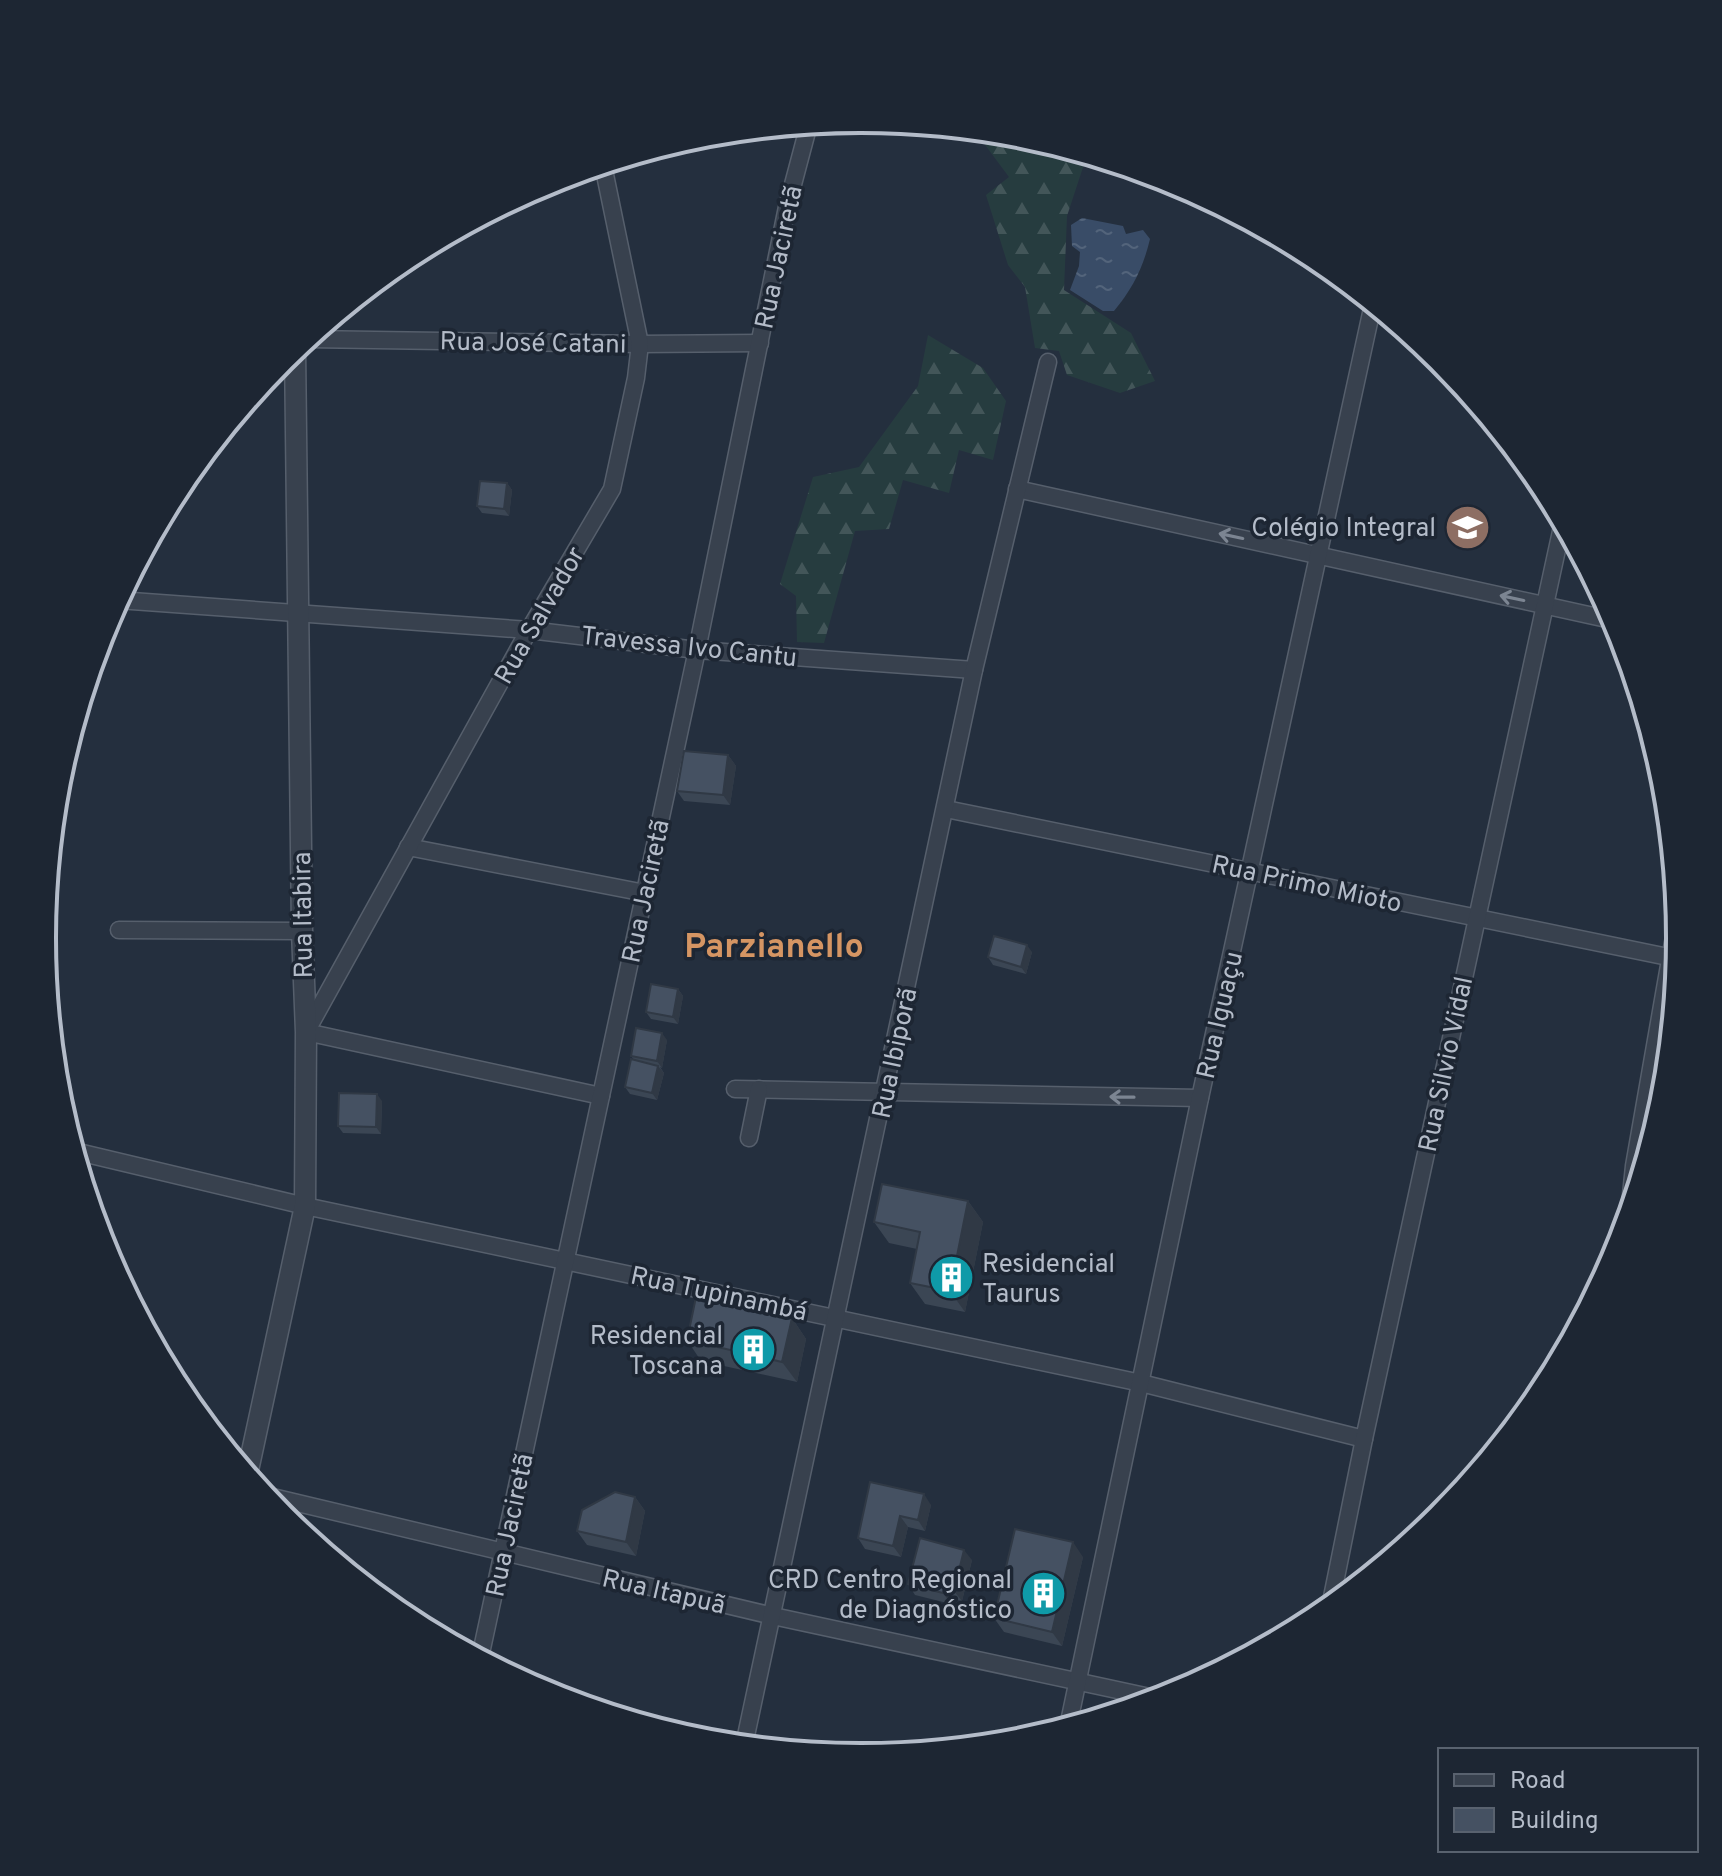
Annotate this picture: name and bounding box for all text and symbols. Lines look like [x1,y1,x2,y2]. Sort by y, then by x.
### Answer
street label: Rua Jaciretã [749,183,812,332]
street label: Rua José Catani [439,326,627,363]
school or university icon: Colégio Integral [1443,503,1491,551]
place label: Colégio Integral [1251,513,1436,546]
one-way arrow [1218,528,1244,543]
street label: Rua Salvador [488,542,594,691]
one-way arrow [1500,590,1525,605]
street label: Travessa Ivo Cantu [579,621,798,676]
street label: Rua Jaciretã [616,817,679,966]
street label: Rua Primo Mioto [1208,849,1404,922]
street label: Rua Itabira [287,851,322,979]
district label: Parzianello [684,927,864,970]
street label: Rua Iguaçu [1191,949,1252,1083]
street label: Rua Silvio Vidal [1413,974,1482,1155]
street label: Rua Ibiporã [866,985,926,1122]
one-way arrow [1109,1089,1136,1105]
place label: Residencial Taurus [982,1249,1115,1312]
building icon: Residencial Taurus [927,1254,975,1302]
street label: Rua Tupinambá [627,1261,810,1330]
place label: Residencial Toscana [590,1321,723,1384]
building icon: Residencial Toscana [730,1326,778,1374]
street label: Rua Jaciretã [480,1451,543,1600]
street label: Rua Itapuã [599,1563,728,1624]
place label: CRD Centro Regional de Diagnóstico [768,1565,1012,1628]
building icon: CRD Centro Regional de Diagnóstico [1019,1570,1067,1618]
legend [1438,1748,1698,1852]
text: Road [1510,1767,1566,1797]
text: Building [1510,1807,1599,1837]

